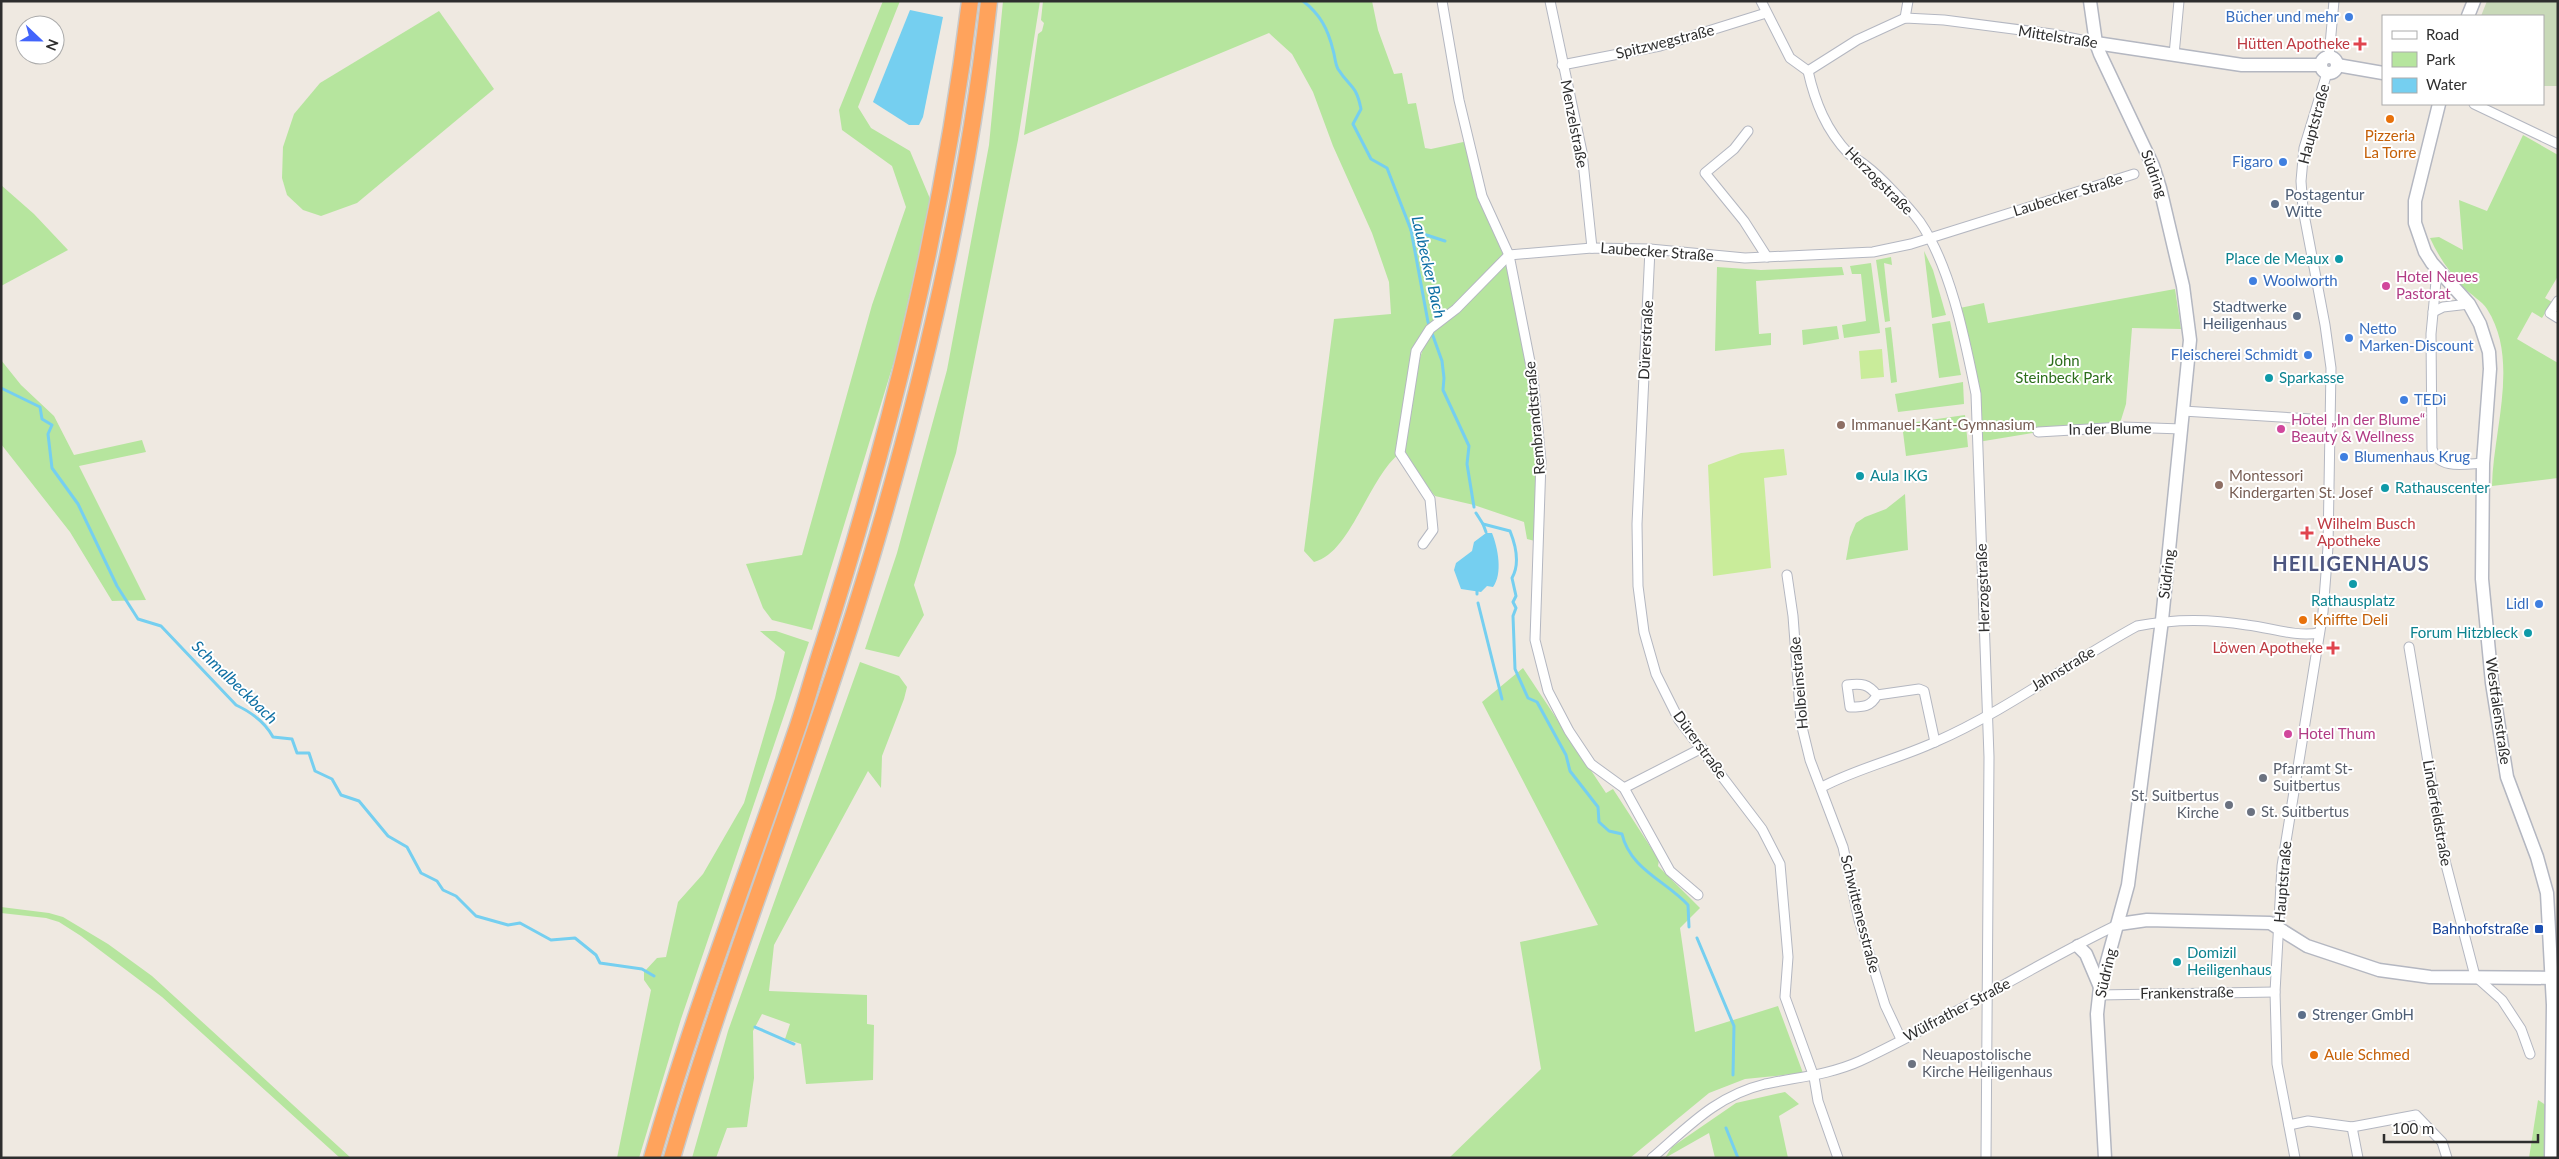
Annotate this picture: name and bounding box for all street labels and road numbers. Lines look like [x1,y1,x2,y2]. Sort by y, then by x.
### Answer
street label: Spitzwegstraße [1614,20,1716,62]
street label: Mittelstraße [2017,21,2099,51]
street label: Menzelstraße [1558,78,1592,169]
street label: Hauptstraße [2294,82,2332,166]
street label: Herzogstraße [1842,143,1918,218]
street label: Südring [2138,147,2172,200]
street label: Laubecker Straße [2011,169,2125,219]
street label: Laubecker Straße [1600,238,1714,264]
street label: Dürerstraße [1634,300,1656,380]
street label: Rembrandtstraße [1520,361,1548,476]
street label: In der Blume [2068,418,2152,438]
street label: Herzogstraße [1971,543,1993,633]
street label: Südring [2154,548,2178,600]
street label: Holbeinstraße [1785,636,1811,730]
street label: Jahnstraße [2027,642,2098,694]
street label: Westfalenstraße [2483,656,2515,766]
street label: Dürerstraße [1670,707,1731,782]
street label: Linderfeldstraße [2420,758,2456,867]
street label: Hauptstraße [2269,840,2295,924]
street label: Schwittenesstraße [1838,853,1884,975]
street label: Südring [2091,946,2119,999]
street label: Wülfrather Straße [1900,973,2013,1045]
street label: Frankenstraße [2140,982,2234,1002]

